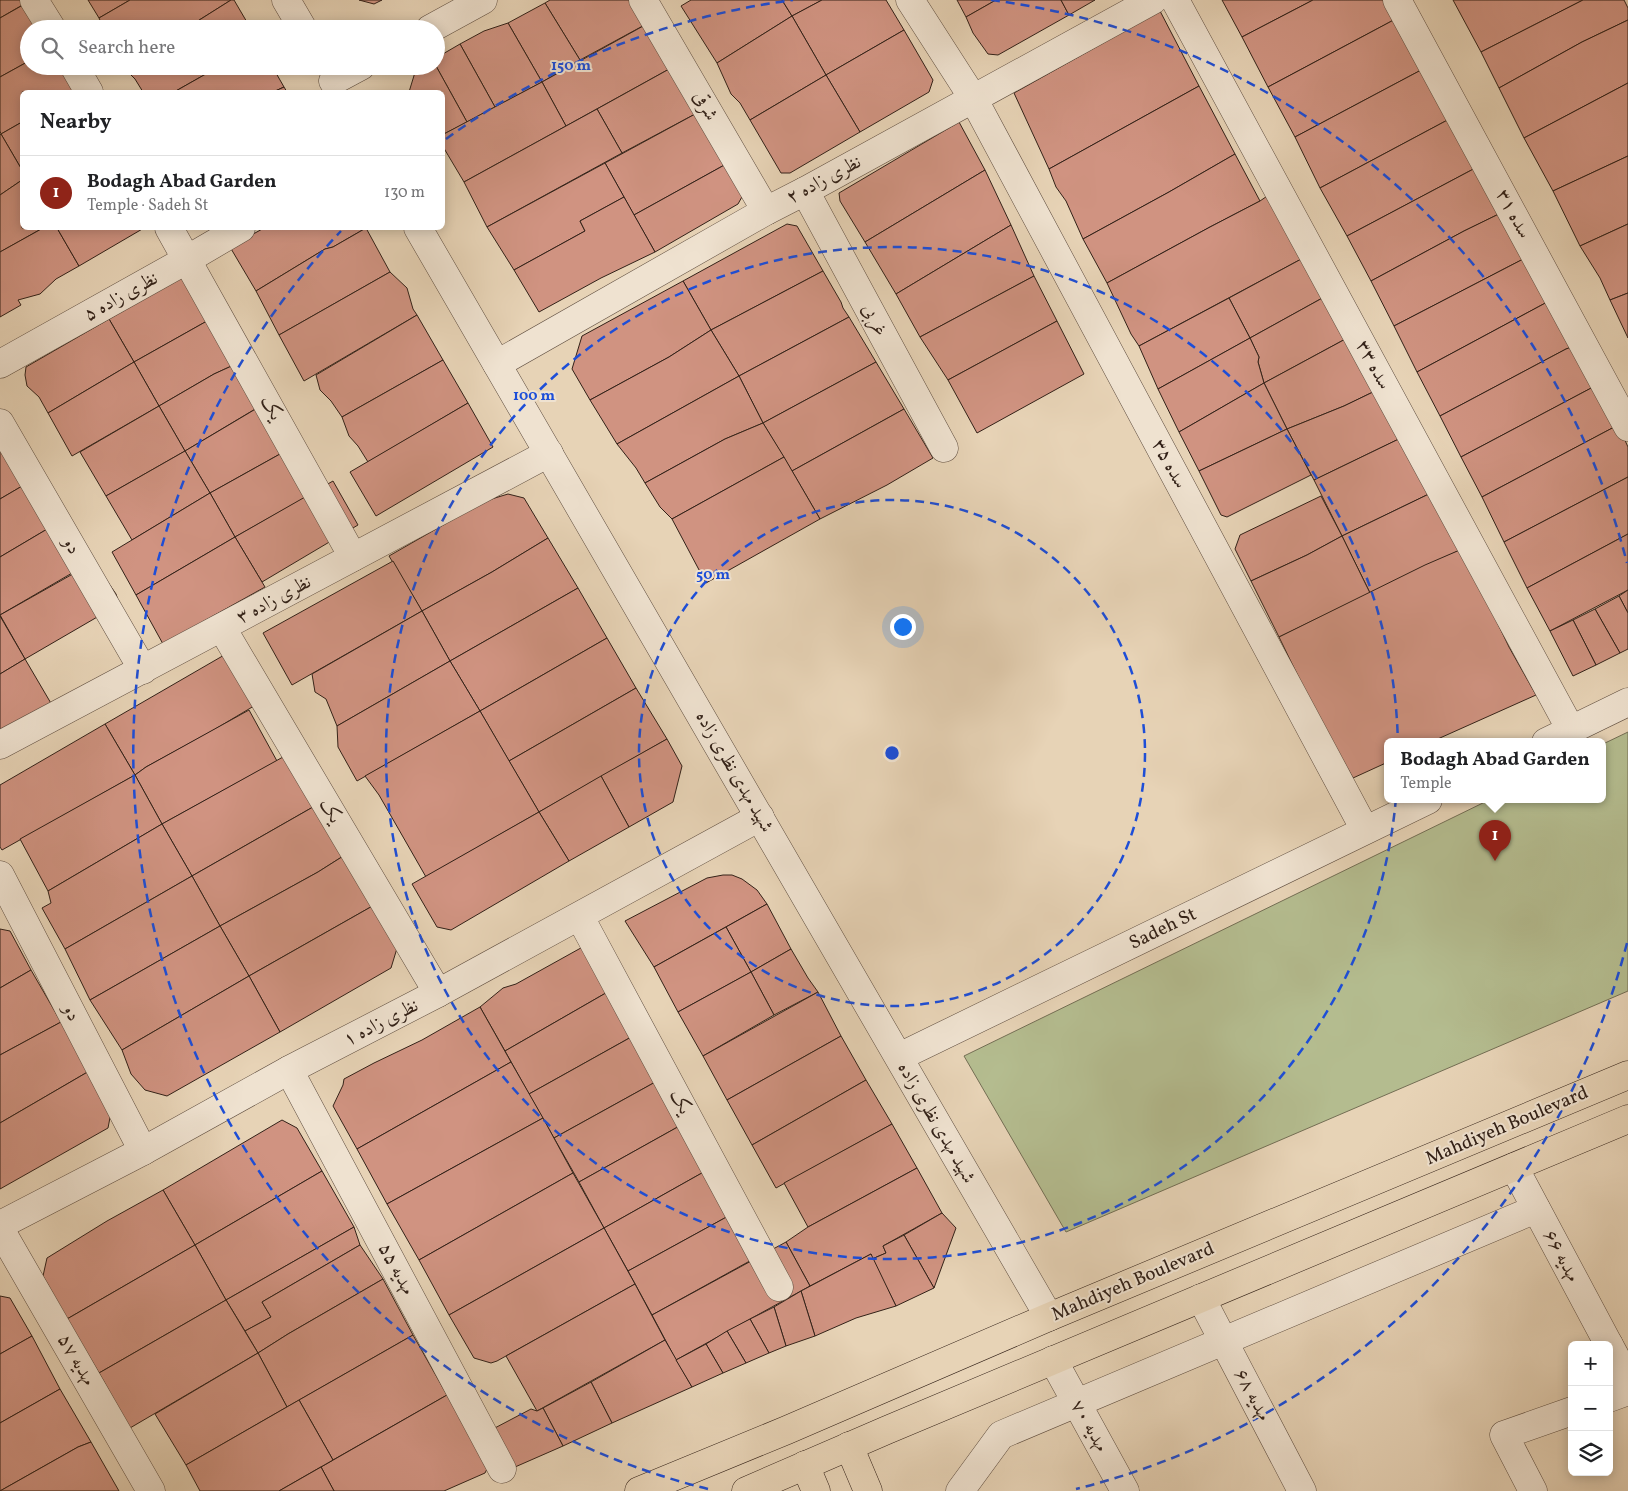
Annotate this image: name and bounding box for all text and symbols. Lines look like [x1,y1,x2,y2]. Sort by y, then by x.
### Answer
search box [20,20,445,75]
icon: search [38,34,66,62]
text: Search here [78,35,175,61]
text: 150 m [551,56,591,77]
street label: شرقی [686,86,724,126]
text: Nearby [40,108,111,137]
street label: نظری زاده ۲ [782,149,866,211]
text: Bodagh Abad Garden [87,169,277,195]
text: 1 [53,182,59,204]
text: 130 m [384,182,425,204]
street label: سده ۳۱ [1489,185,1537,243]
text: Temple · Sadeh St [87,195,209,217]
street label: نظری زاده ۵ [79,266,163,328]
street label: غربی [855,299,893,341]
street label: سده ۳۳ [1349,336,1397,394]
text: 100 m [513,386,556,407]
street label: یک [254,391,289,426]
street label: سده ۳۵ [1145,435,1193,493]
street label: دو [55,531,86,559]
text: 50 m [696,565,730,586]
street label: نظری زاده ۳ [232,569,316,631]
your location [890,614,916,640]
street label: شهید مهدی نظری زاده [689,707,779,837]
popup [1384,738,1606,803]
centre of rings [883,744,901,762]
text: Bodagh Abad Garden [1400,747,1590,773]
text: Temple [1400,773,1452,795]
street label: یک [312,794,348,830]
pin: 1 [1479,820,1511,861]
street label: Sadeh St [1125,901,1201,956]
street label: نظری زاده ۱ [339,993,423,1053]
street label: دو [55,998,86,1026]
street label: شهید مهدی نظری زاده [891,1058,981,1188]
street label: Mahdiyeh Boulevard [1422,1080,1592,1172]
street label: یک [663,1085,698,1120]
street label: مهدیه ۶۶ [1536,1225,1586,1287]
street label: Mahdiyeh Boulevard [1048,1236,1218,1328]
street label: مهدیه ۵۵ [371,1238,421,1300]
street label: مهدیه ۵۷ [51,1329,101,1391]
map controls [1568,1341,1613,1476]
button: + [1568,1341,1613,1386]
street label: مهدیه ۶۸ [1227,1364,1277,1426]
button: − [1568,1386,1613,1431]
street label: مهدیه ۷۰ [1064,1395,1114,1457]
button: layers [1568,1431,1613,1476]

